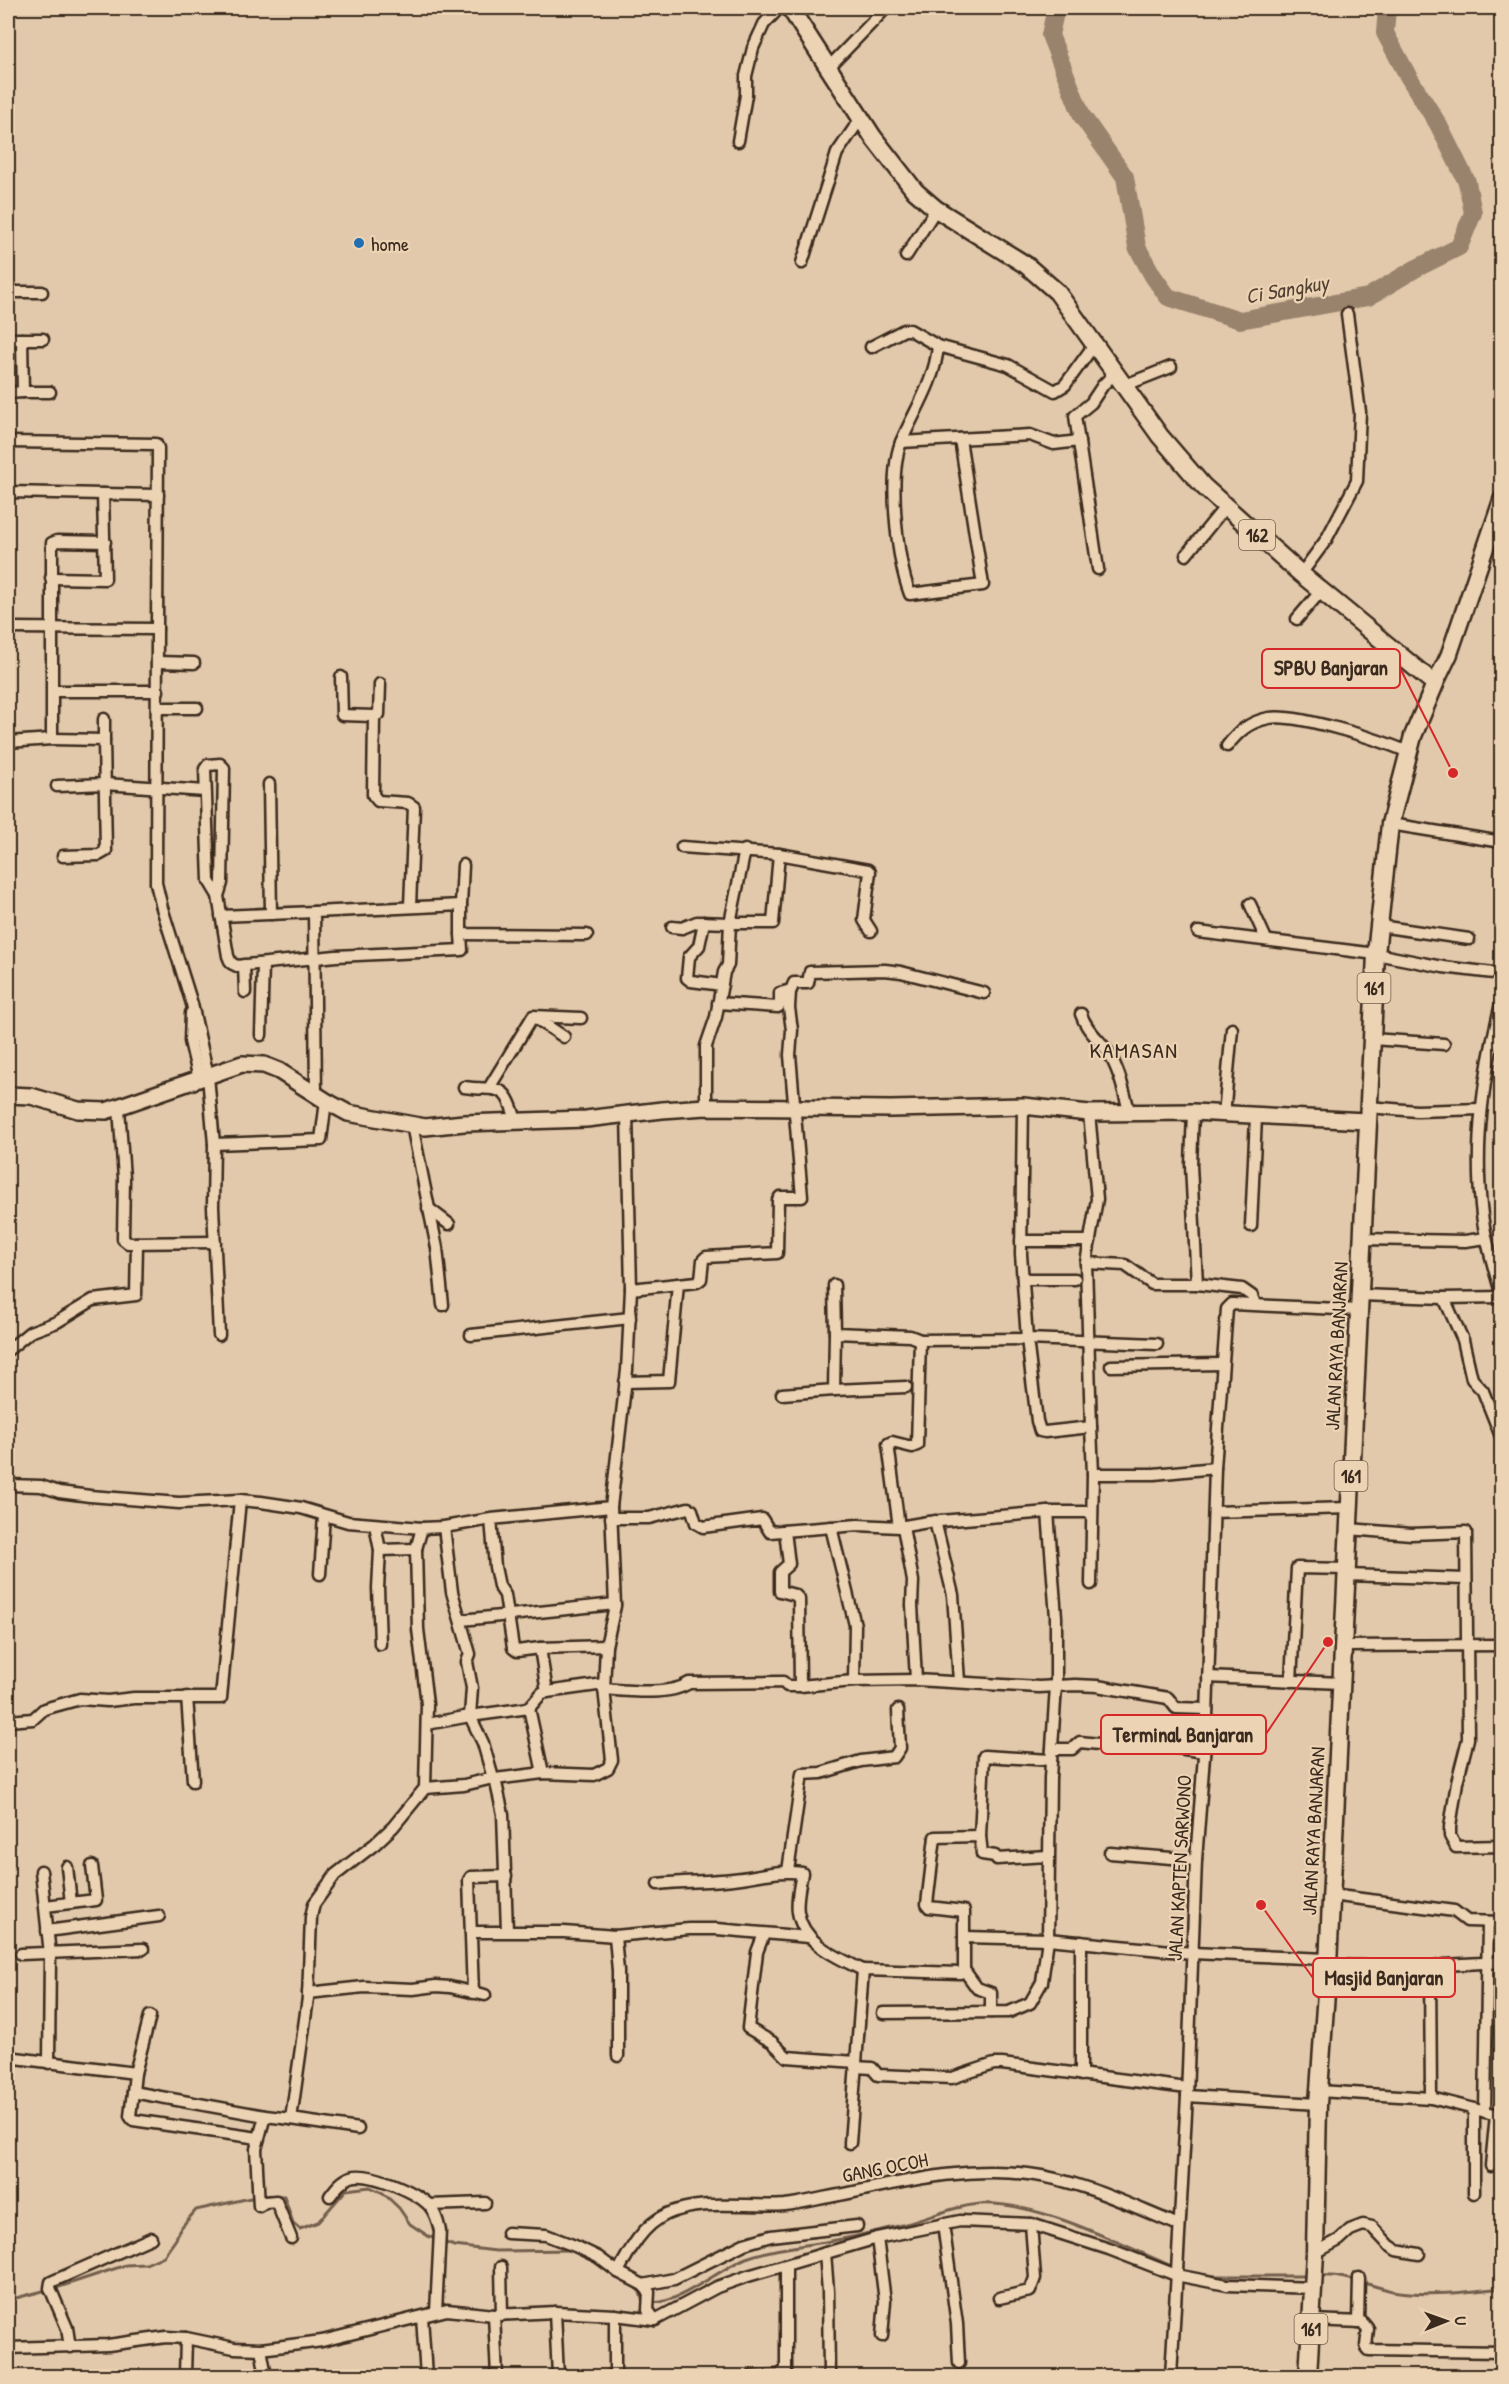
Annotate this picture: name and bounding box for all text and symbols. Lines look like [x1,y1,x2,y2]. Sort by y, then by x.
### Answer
place label: home [371,230,409,257]
marker: home [352,236,366,250]
water label: Ci Sangkuy [1243,267,1333,311]
road number: 162 [1239,520,1275,550]
callout: SPBU Banjaran [1262,649,1400,688]
text: SPBU Banjaran [1274,653,1388,682]
road number: 161 [1358,973,1390,1003]
district label: KAMASAN [1089,1035,1179,1065]
street label: JALAN RAYA BANJARAN [1318,1261,1354,1431]
road number: 161 [1334,1461,1368,1491]
callout: Terminal Banjaran [1101,1715,1266,1754]
text: Terminal Banjaran [1112,1720,1253,1749]
street label: JALAN RAYA BANJARAN [1295,1746,1331,1916]
street label: JALAN KAPTEN SARWONO [1161,1774,1197,1962]
callout: Masjid Banjaran [1313,1958,1455,1997]
text: Masjid Banjaran [1325,1963,1443,1992]
street label: GANG OCOH [840,2145,930,2189]
north arrow [1416,2291,1476,2351]
road number: 161 [1294,2314,1328,2344]
text: U [1450,2316,1472,2326]

